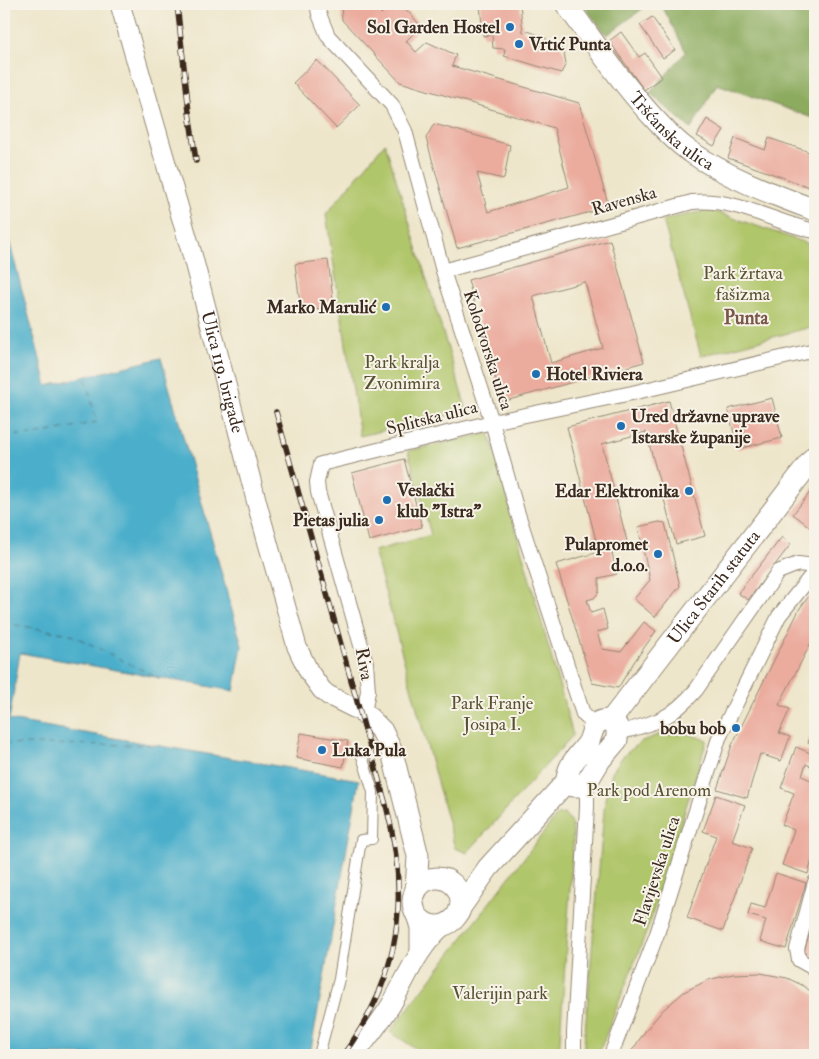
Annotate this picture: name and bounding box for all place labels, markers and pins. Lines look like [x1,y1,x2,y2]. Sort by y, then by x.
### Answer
place label: Sol Garden Hostel [367,16,500,39]
marker: Sol Garden Hostel [504,21,516,33]
place label: Vrtić Punta [528,33,611,56]
marker: Vrtić Punta [513,38,525,50]
place label: Marko Marulić [266,296,377,319]
marker: Marko Marulić [380,301,392,313]
place label: Hotel Riviera [546,363,643,386]
marker: Hotel Riviera [530,368,542,380]
place label: Ured državne uprave Istarske županije [631,405,780,449]
marker: Ured državne uprave Istarske županije [615,420,627,432]
place label: Veslački klub "Istra" [396,479,481,523]
place label: Edar Elektronika [555,480,680,503]
marker: Edar Elektronika [683,485,695,497]
marker: Veslački klub "Istra" [381,494,393,506]
place label: Pietas julia [293,509,370,532]
marker: Pietas julia [373,514,385,526]
place label: Pulapromet d.o.o. [565,533,649,577]
marker: Pulapromet d.o.o. [652,548,664,560]
place label: bobu bob [659,717,726,740]
marker: bobu bob [730,722,742,734]
place label: Luka Pula [332,739,406,762]
marker: Luka Pula [316,744,328,756]

